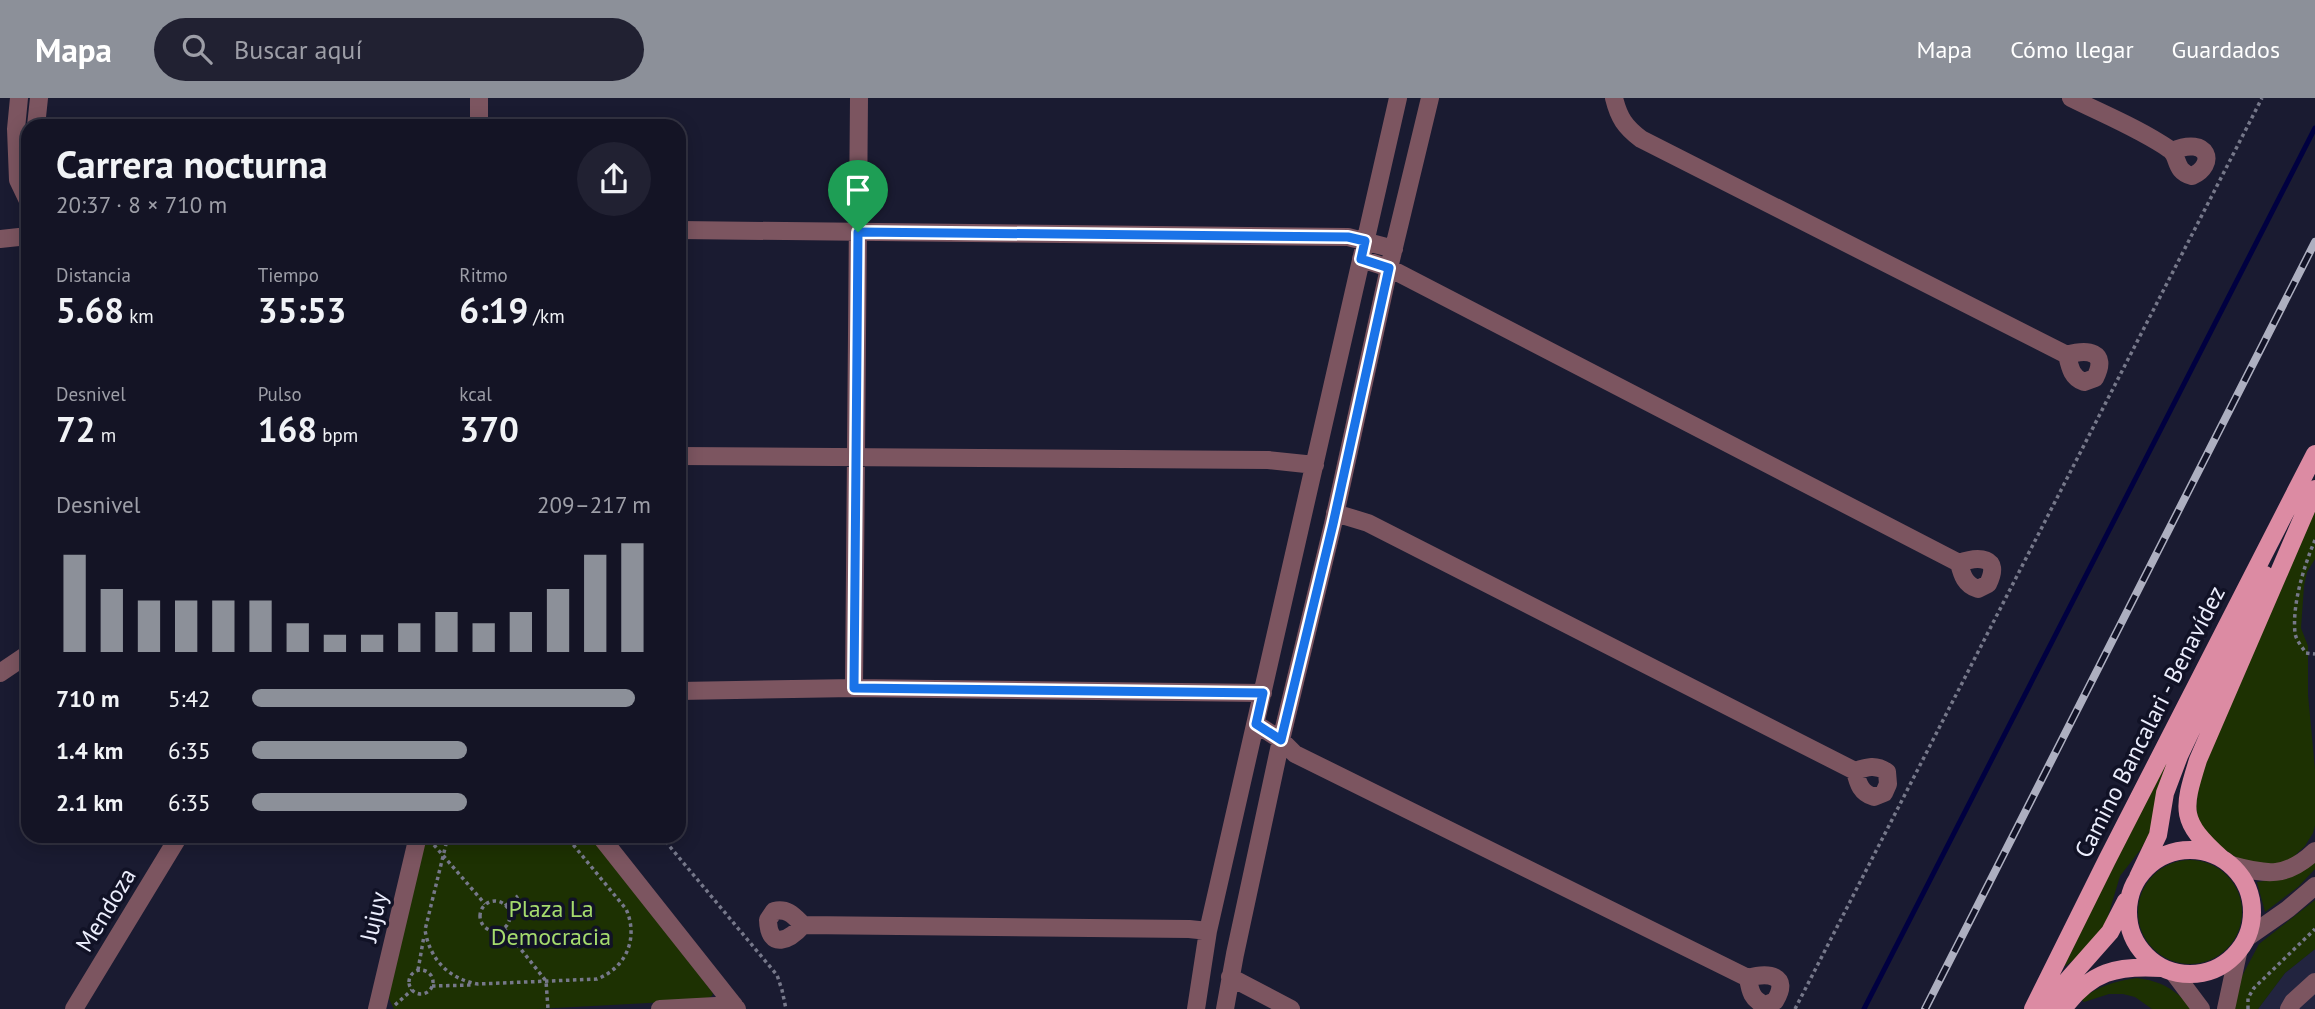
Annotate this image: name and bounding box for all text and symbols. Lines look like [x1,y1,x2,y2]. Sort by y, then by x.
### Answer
search box [154,18,644,81]
text: Mapa [35,28,112,71]
icon: search [178,30,216,68]
text: Buscar aquí [234,33,362,66]
text: Mapa [1916,34,1972,65]
text: Cómo llegar [2010,34,2134,65]
text: Guardados [2172,34,2280,65]
text: Carrera nocturna [56,139,328,188]
button: share [577,142,651,216]
pin [828,160,888,232]
icon: arrive [839,171,877,209]
text: 20:37 · 8 × 710 m [56,190,227,219]
text: Distancia [56,263,131,287]
text: Tiempo [258,263,319,287]
text: Ritmo [459,263,508,287]
text: 5.68 [56,287,124,333]
text: 35:53 [258,287,346,333]
text: 6:19 [459,287,528,333]
text: km [124,304,154,328]
text: /km [528,304,565,328]
text: Desnivel [56,382,126,406]
text: Pulso [258,382,302,406]
text: kcal [459,382,492,406]
text: 72 [56,406,96,452]
text: 168 [258,406,317,452]
text: 370 [459,406,519,452]
text: m [96,423,116,447]
text: bpm [317,423,358,447]
text: Desnivel [56,490,140,519]
text: 209–217 m [537,490,651,519]
street label: Camino Bancalari - Benavídez [2067,581,2232,863]
text: 710 m [56,684,119,713]
text: 5:42 [168,684,211,713]
text: 1.4 km [56,736,123,765]
text: 6:35 [168,736,211,765]
text: 2.1 km [56,788,123,817]
text: 6:35 [168,788,211,817]
street label: Mendoza [69,862,143,957]
street label: Jujuy [353,889,394,946]
park label: Plaza La Democracia [491,893,611,952]

